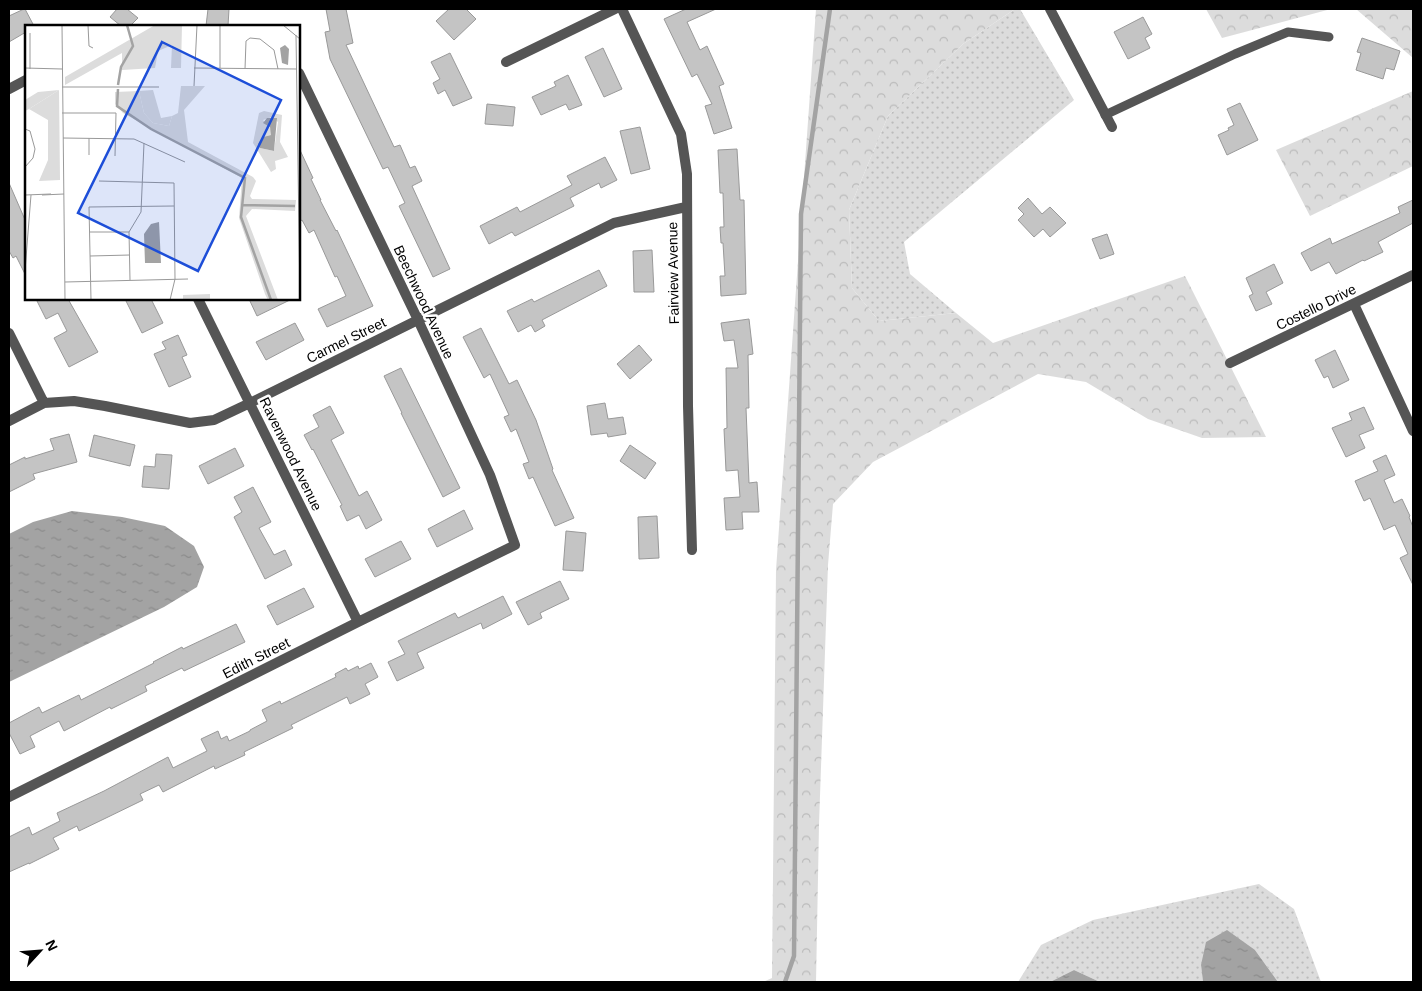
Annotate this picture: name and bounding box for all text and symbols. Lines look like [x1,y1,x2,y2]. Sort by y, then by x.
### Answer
inset map [25,25,300,300]
street label: Fairview Avenue [664,221,682,324]
street label: Beechwood Avenue [391,243,457,362]
street label: Costello Drive [1273,281,1359,333]
street label: Carmel Street [304,314,388,366]
street label: Ravenwood Avenue [257,395,326,514]
street label: Edith Street [220,634,292,682]
north arrow [15,926,65,976]
text: N [42,937,61,953]

